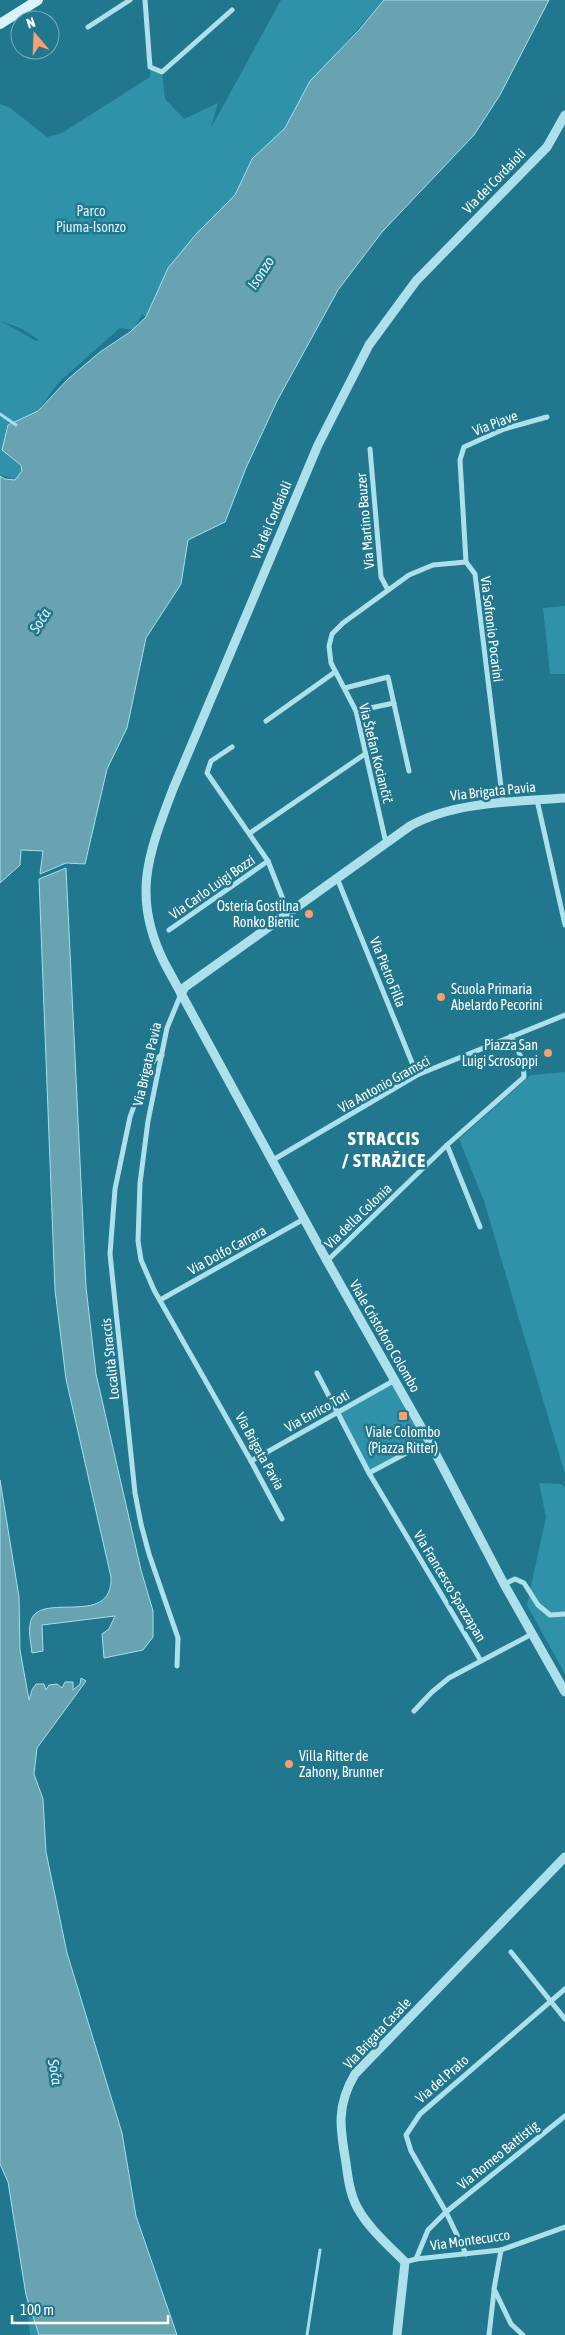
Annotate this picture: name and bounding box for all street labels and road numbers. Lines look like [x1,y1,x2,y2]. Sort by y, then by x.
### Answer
street label: Via dei Cordaioli [459,145,529,217]
street label: Via Piave [470,407,520,439]
street label: Via Martino Bauzer [353,472,377,570]
street label: Via dei Cordaioli [247,478,295,562]
street label: Via Sofronio Pocarini [478,575,506,683]
street label: Via Štefan Kociančič [356,701,396,805]
street label: Via Brigata Pavia [450,779,536,803]
street label: Via Carlo Luigi Bozzi [166,852,258,922]
street label: Via Pietro Filla [367,935,409,1009]
street label: Via Brigata Pavia [130,1020,164,1108]
street label: Via Antonio Gramsci [335,1052,433,1116]
street label: Via della Colonia [321,1180,395,1252]
street label: Via Dolfo Carrara [185,1222,269,1278]
street label: Viale Cristoforo Colombo [346,1277,424,1395]
street label: Località Straccis [98,1317,122,1401]
street label: Via Enrico Toti [282,1387,352,1435]
street label: Via Brigata Pavia [232,1410,288,1492]
street label: Via Francesco Spazzapan [411,1528,489,1644]
street label: Via Brigata Casale [340,1994,414,2072]
street label: Via del Prato [412,2052,472,2106]
street label: Via Romeo Battistig [454,2117,542,2193]
street label: Via Montecucco [429,2226,511,2254]

